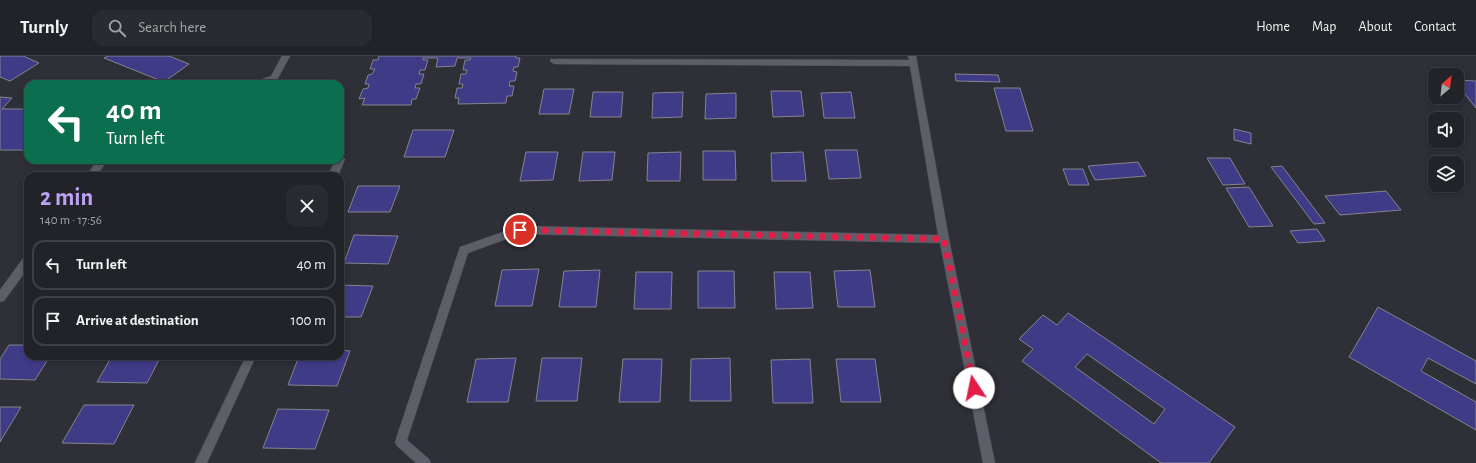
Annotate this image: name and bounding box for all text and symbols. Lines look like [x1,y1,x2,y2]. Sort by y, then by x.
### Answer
search box [92,10,372,46]
icon: search [106,17,128,39]
text: Turnly [20,18,68,37]
text: Search here [138,20,206,35]
text: Home [1256,20,1290,34]
text: Map [1312,20,1336,34]
text: About [1358,20,1392,34]
text: Contact [1414,20,1456,34]
north arrow [1428,68,1464,104]
map controls [1428,68,1464,192]
icon: left [40,96,92,148]
text: 40 m [106,97,162,125]
button: sound [1428,112,1464,148]
text: Turn left [106,130,165,148]
button: layers [1428,156,1464,192]
button: close [286,185,328,227]
text: 2 min [40,186,93,210]
pin [503,213,537,247]
text: 140 m · 17:56 [40,214,102,227]
icon: arrive [509,219,531,241]
icon: left [42,254,64,276]
text: Turn left [76,257,127,272]
text: 40 m [296,257,326,272]
icon: arrive [42,310,64,332]
text: Arrive at destination [76,313,199,328]
text: 100 m [291,313,326,328]
position arrow [953,367,995,409]

